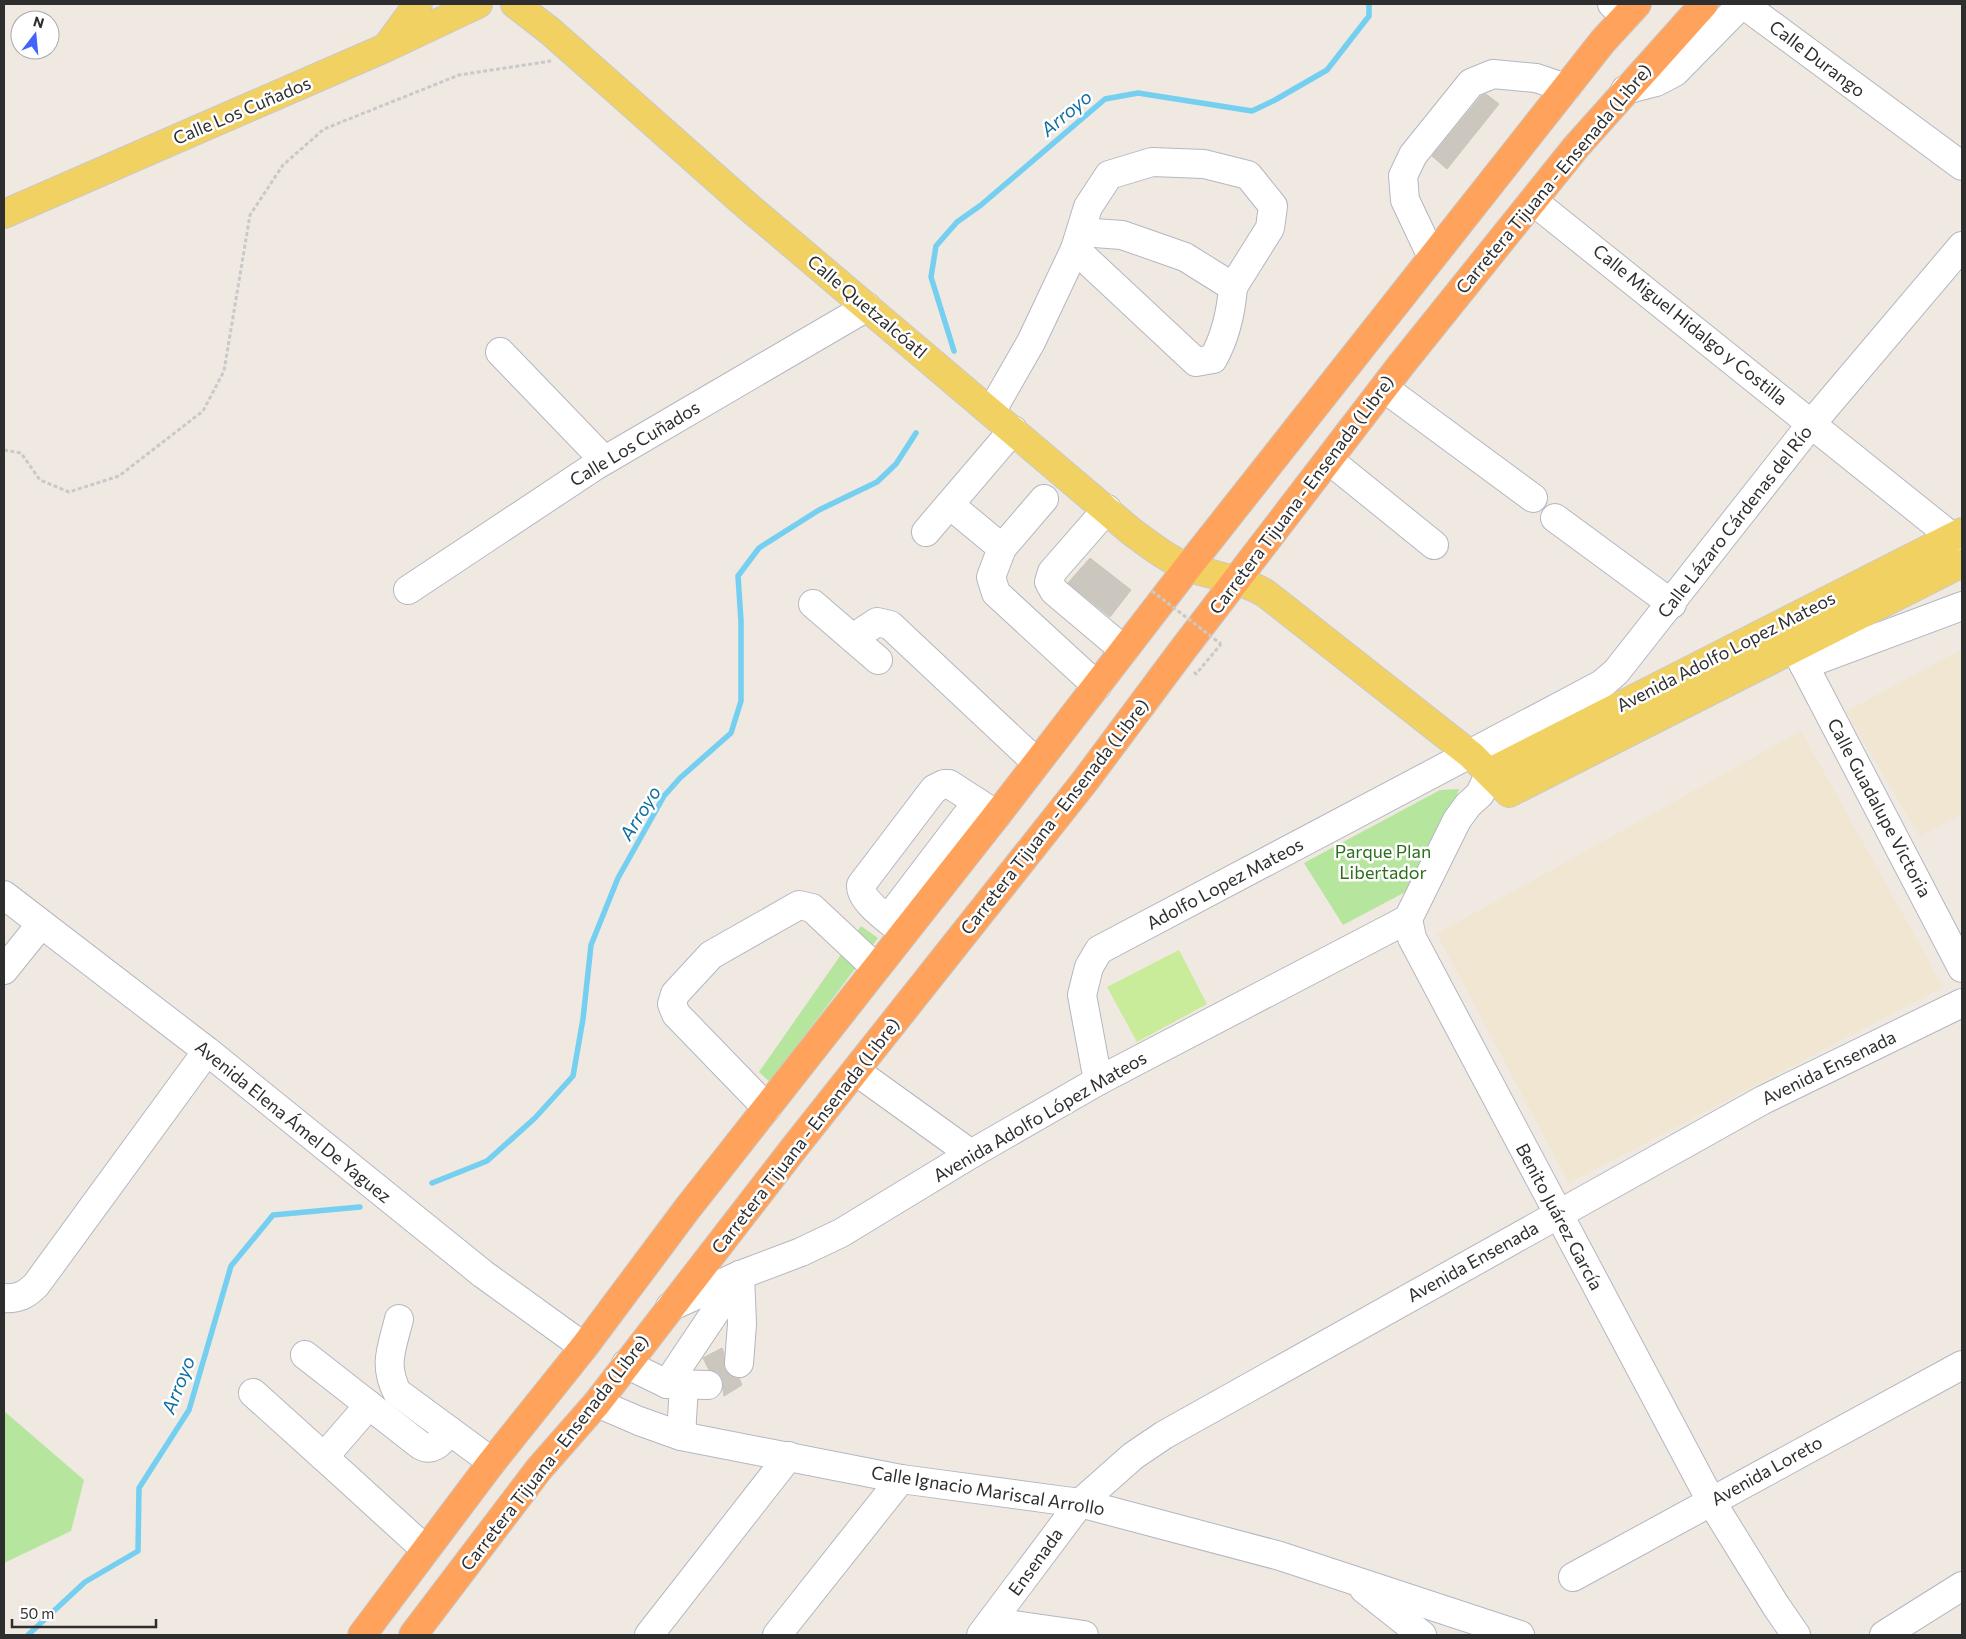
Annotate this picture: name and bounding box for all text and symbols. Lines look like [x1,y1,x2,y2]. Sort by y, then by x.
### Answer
north arrow [10,10,60,60]
text: N [31,12,46,32]
street label: Calle Durango [1765,15,1870,101]
street label: Carretera Tijuana - Ensenada (Libre) [1451,59,1656,298]
street label: Calle Los Cuñados [169,71,314,149]
water label: Arroyo [1035,85,1096,141]
street label: Calle Miguel Hidalgo y Costilla [1589,239,1792,409]
street label: Calle Quetzalcóatl [803,250,932,363]
street label: Carretera Tijuana - Ensenada (Libre) [1204,371,1398,618]
street label: Calle Los Cuñados [566,396,703,491]
street label: Calle Lázaro Cárdenas del Río [1652,421,1816,622]
street label: Avenida Adolfo Lopez Mateos [1613,586,1839,716]
street label: Carretera Tijuana - Ensenada (Libre) [955,694,1153,939]
street label: Calle Guadalupe Victoria [1823,714,1936,901]
water label: Arroyo [613,781,665,845]
street label: Adolfo Lopez Mateos [1142,833,1307,934]
park label: Parque Plan Libertador [1335,840,1431,883]
street label: Carretera Tijuana - Ensenada (Libre) [706,1013,904,1258]
street label: Avenida Ensenada [1758,1025,1899,1109]
street label: Avenida Elena Ámel De Yaguez [191,1035,396,1207]
street label: Avenida Adolfo López Mateos [929,1046,1150,1186]
street label: Benito Juárez García [1512,1139,1608,1294]
street label: Avenida Ensenada [1403,1216,1542,1306]
street label: Carretera Tijuana - Ensenada (Libre) [455,1330,653,1575]
water label: Arroyo [156,1353,199,1418]
street label: Avenida Loreto [1707,1431,1826,1510]
street label: Calle Ignacio Mariscal Arrollo [870,1461,1106,1519]
street label: Ensenada [1003,1523,1067,1600]
scale bar [12,1596,156,1628]
text: 50 m [20,1604,54,1622]

